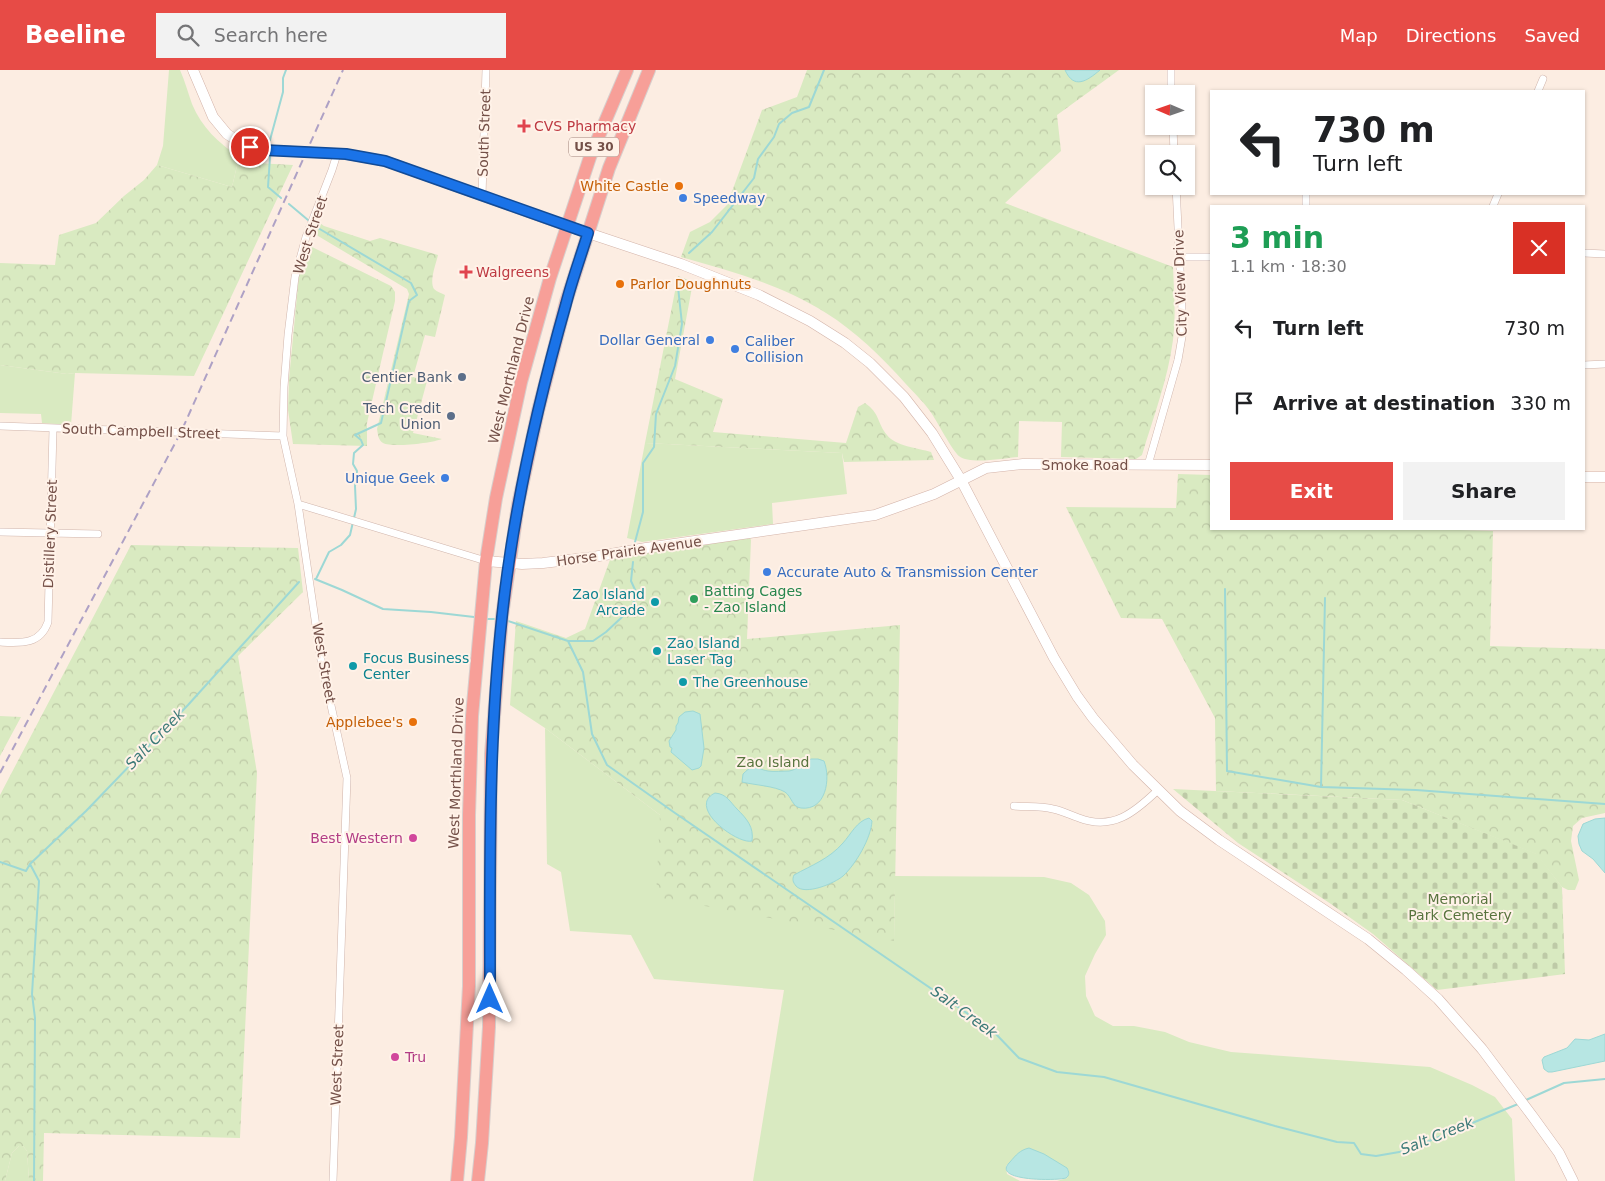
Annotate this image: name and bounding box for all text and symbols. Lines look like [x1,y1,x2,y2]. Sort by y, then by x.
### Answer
search box [156,13,506,58]
text: Beeline [25,21,126,49]
icon: search [174,21,202,49]
text: Search here [214,24,328,46]
text: Map [1340,25,1378,46]
text: Directions [1406,25,1496,46]
text: Saved [1524,25,1580,46]
north arrow [1145,85,1195,135]
map controls [1145,85,1195,195]
street label: South Street [474,88,494,177]
icon: left [1230,110,1295,175]
text: 730 m [1313,110,1435,150]
place label: CVS Pharmacy [534,118,636,134]
marker: CVS Pharmacy [518,120,530,132]
pin [229,126,271,168]
icon: arrive [236,133,264,161]
road number: US 30 [569,138,619,156]
button: search [1145,145,1195,195]
text: Turn left [1313,151,1402,176]
place label: White Castle [580,178,669,194]
marker: White Castle [673,180,685,192]
place label: Speedway [693,190,765,206]
marker: Speedway [677,192,689,204]
street label: West Street [290,193,330,276]
text: 3 min [1230,220,1324,255]
button: close [1513,222,1565,274]
street label: City View Drive [1170,229,1190,337]
text: 1.1 km · 18:30 [1230,257,1347,276]
place label: Walgreens [476,264,549,280]
marker: Walgreens [460,266,472,278]
place label: Parlor Doughnuts [630,276,751,292]
marker: Parlor Doughnuts [614,278,626,290]
street label: West Morthland Drive [485,294,537,446]
icon: left [1230,314,1258,342]
text: Turn left [1273,317,1364,339]
text: 730 m [1504,317,1565,339]
place label: Dollar General [599,332,700,348]
place label: Caliber Collision [745,333,804,365]
marker: Dollar General [704,334,716,346]
marker: Caliber Collision [729,343,741,355]
place label: Centier Bank [361,369,453,385]
marker: Centier Bank [456,371,468,383]
icon: arrive [1230,389,1258,417]
text: Arrive at destination [1273,392,1495,414]
text: 330 m [1510,392,1571,414]
place label: Tech Credit Union [362,400,441,432]
marker: Tech Credit Union [445,410,457,422]
street label: South Campbell Street [62,420,221,442]
street label: Smoke Road [1042,457,1128,473]
button: Exit [1230,462,1393,520]
button: Share [1403,462,1565,520]
place label: Unique Geek [345,470,436,486]
marker: Unique Geek [439,472,451,484]
street label: Distillery Street [40,479,60,589]
street label: Horse Prairie Avenue [555,533,703,569]
place label: Accurate Auto & Transmission Center [777,564,1038,580]
marker: Accurate Auto & Transmission Center [761,566,773,578]
place label: Batting Cages - Zao Island [704,583,802,615]
place label: Zao Island Arcade [572,586,645,618]
marker: Batting Cages - Zao Island [688,593,700,605]
marker: Zao Island Arcade [649,596,661,608]
street label: West Street [309,622,339,705]
place label: Zao Island Laser Tag [667,635,740,667]
marker: Zao Island Laser Tag [651,645,663,657]
place label: Focus Business Center [363,650,469,682]
marker: Focus Business Center [347,660,359,672]
place label: The Greenhouse [692,674,808,690]
marker: The Greenhouse [677,676,689,688]
street label: West Morthland Drive [445,697,467,849]
water label: Salt Creek [122,704,189,773]
place label: Applebee's [326,714,403,730]
marker: Applebee's [407,716,419,728]
park label: Zao Island [737,754,809,770]
place label: Best Western [310,830,403,846]
marker: Best Western [407,832,419,844]
park label: Memorial Park Cemetery [1408,891,1512,923]
position arrow [463,972,515,1024]
water label: Salt Creek [927,982,1002,1043]
street label: West Street [328,1024,346,1106]
place label: Tru [404,1049,426,1065]
marker: Tru [389,1051,401,1063]
water label: Salt Creek [1398,1113,1477,1159]

